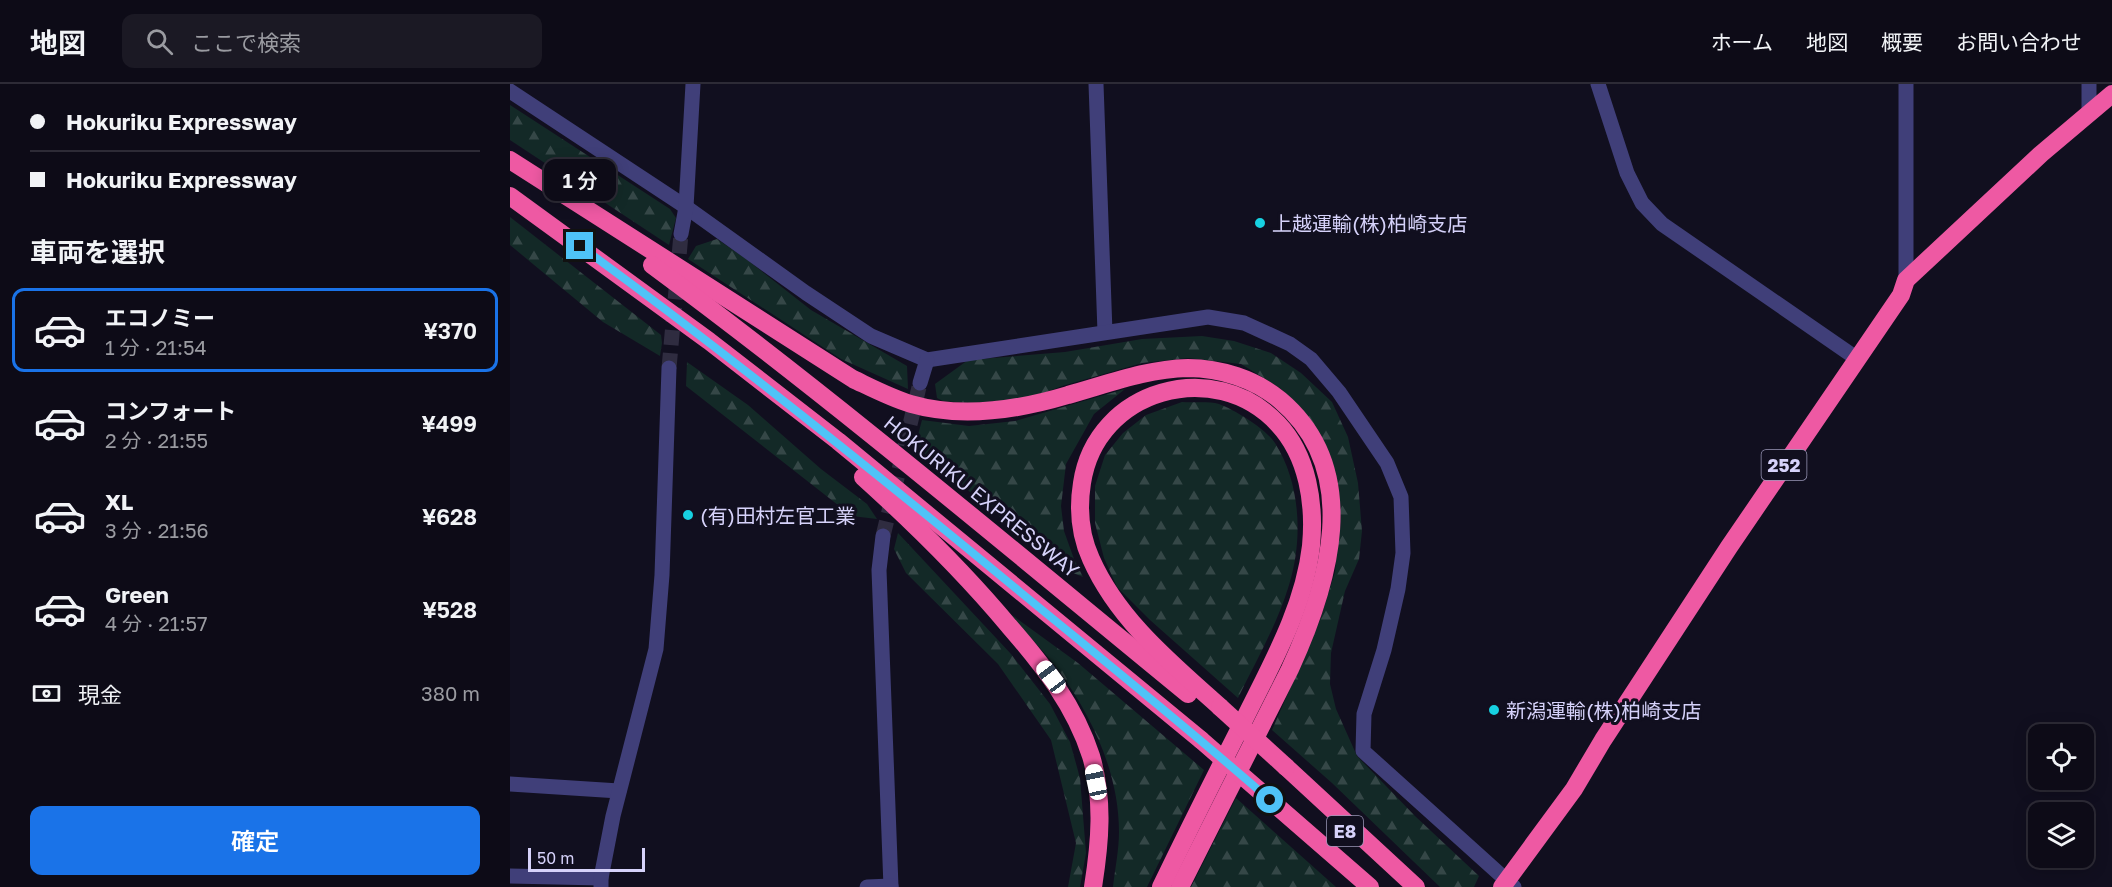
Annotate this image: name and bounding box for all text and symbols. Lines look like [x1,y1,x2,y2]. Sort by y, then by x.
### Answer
search box [122,14,542,68]
icon: search [143,25,176,58]
text: 地図 [30,26,86,59]
text: ここで検索 [191,29,301,56]
text: ホーム [1711,29,1773,55]
text: 地図 [1806,29,1848,55]
text: 概要 [1881,29,1923,55]
text: お問い合わせ [1956,29,2082,55]
text: Hokuriku Expressway [66,108,297,135]
callout: 1 分 [544,159,616,201]
text: Hokuriku Expressway [66,166,297,193]
text: 1 分 [562,168,598,192]
place label: 上越運輸(株)柏崎支店 [1272,211,1467,235]
marker: 上越運輸(株)柏崎支店 [1253,216,1267,230]
route end [566,232,593,259]
text: 車両を選択 [30,236,165,268]
icon: car [33,303,87,357]
text: エコノミー [105,304,215,331]
text: ¥370 [423,317,477,344]
text: 1 分 · 21:54 [105,335,207,359]
icon: car [33,396,87,450]
text: コンフォート [105,397,236,424]
text: ¥499 [421,410,477,437]
street label: HOKURIKU EXPRESSWAY [880,410,1084,582]
text: 2 分 · 21:55 [105,428,208,452]
road number: 252 [1762,450,1806,480]
text: XL [105,488,133,515]
icon: car [33,489,87,543]
text: ¥628 [422,503,477,530]
place label: (有)田村左官工業 [700,503,855,527]
marker: (有)田村左官工業 [681,508,695,522]
text: 3 分 · 21:56 [105,518,209,542]
text: Green [105,581,169,608]
icon: car [33,582,87,636]
text: ¥528 [423,596,477,623]
text: 4 分 · 21:57 [105,611,208,635]
car [1033,657,1069,697]
icon: cash [30,677,63,710]
text: 現金 [78,681,122,708]
text: 380 m [421,681,480,705]
place label: 新潟運輸(株)柏崎支店 [1506,698,1701,722]
marker: 新潟運輸(株)柏崎支店 [1487,703,1501,717]
map controls [2028,724,2094,868]
button: locate [2028,724,2094,790]
car [1083,763,1109,801]
route start [1256,786,1283,813]
button: layers [2028,802,2094,868]
button: 確定 [30,806,480,875]
road number: E8 [1327,816,1363,846]
scale bar [528,845,645,872]
text: 50 m [537,848,574,868]

